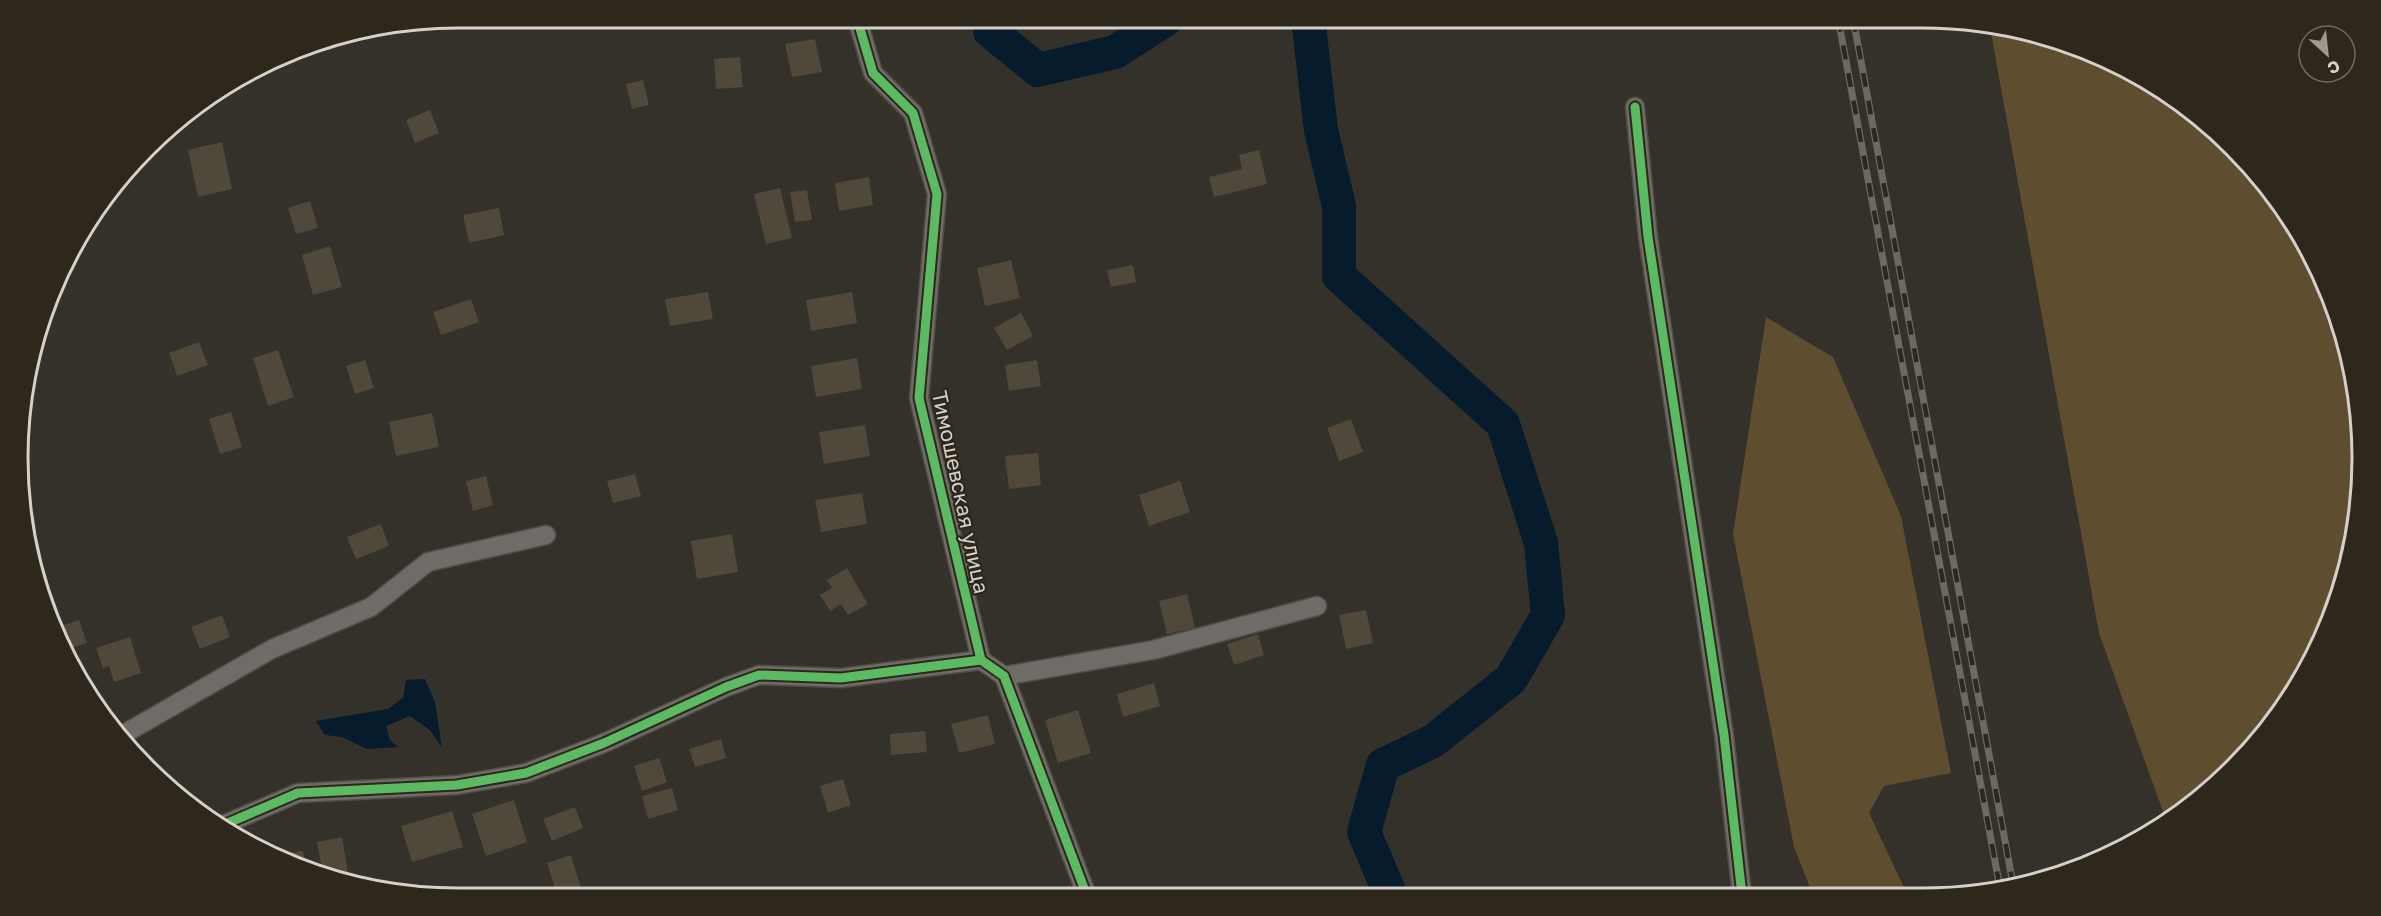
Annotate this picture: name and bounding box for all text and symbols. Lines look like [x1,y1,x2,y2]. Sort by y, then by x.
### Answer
north arrow [2297,24,2357,84]
text: С [2324,56,2343,79]
street label: Тимошевская улица [927,388,995,596]

